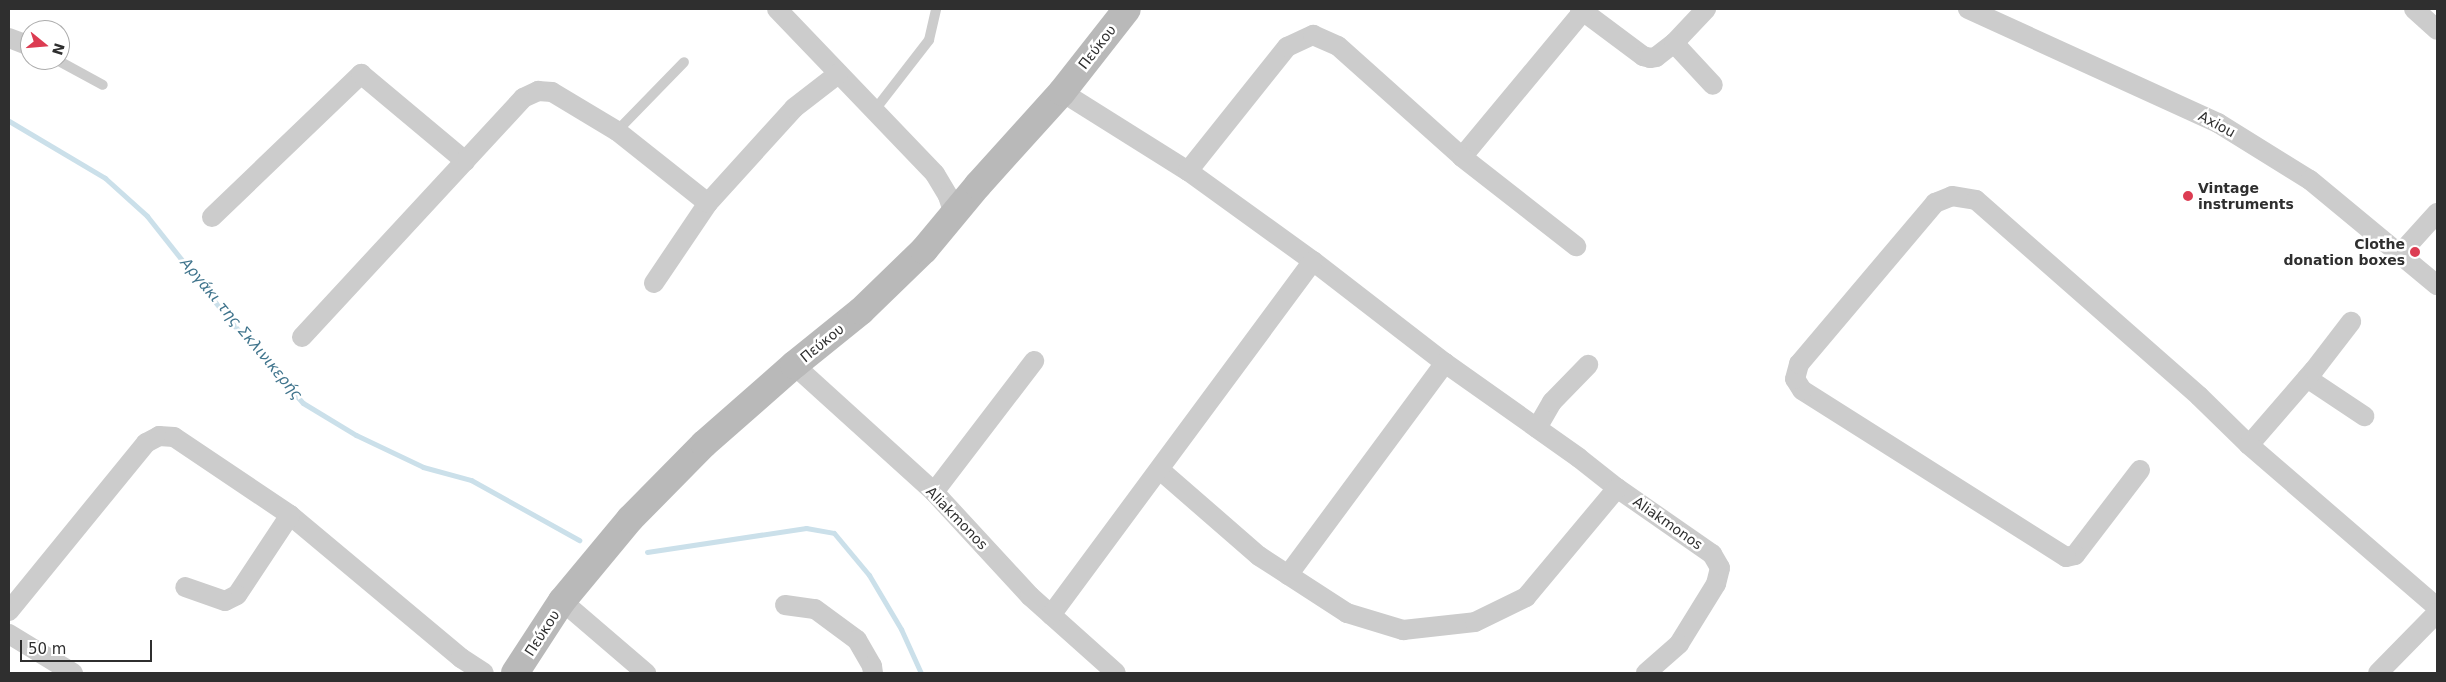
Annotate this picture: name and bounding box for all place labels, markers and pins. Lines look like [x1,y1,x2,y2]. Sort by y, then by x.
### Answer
place label: Vintage instruments [2198,180,2294,212]
marker: Vintage instruments [2182,190,2194,202]
place label: Clothe donation boxes [2283,236,2405,268]
marker: Clothe donation boxes [2409,246,2421,258]

